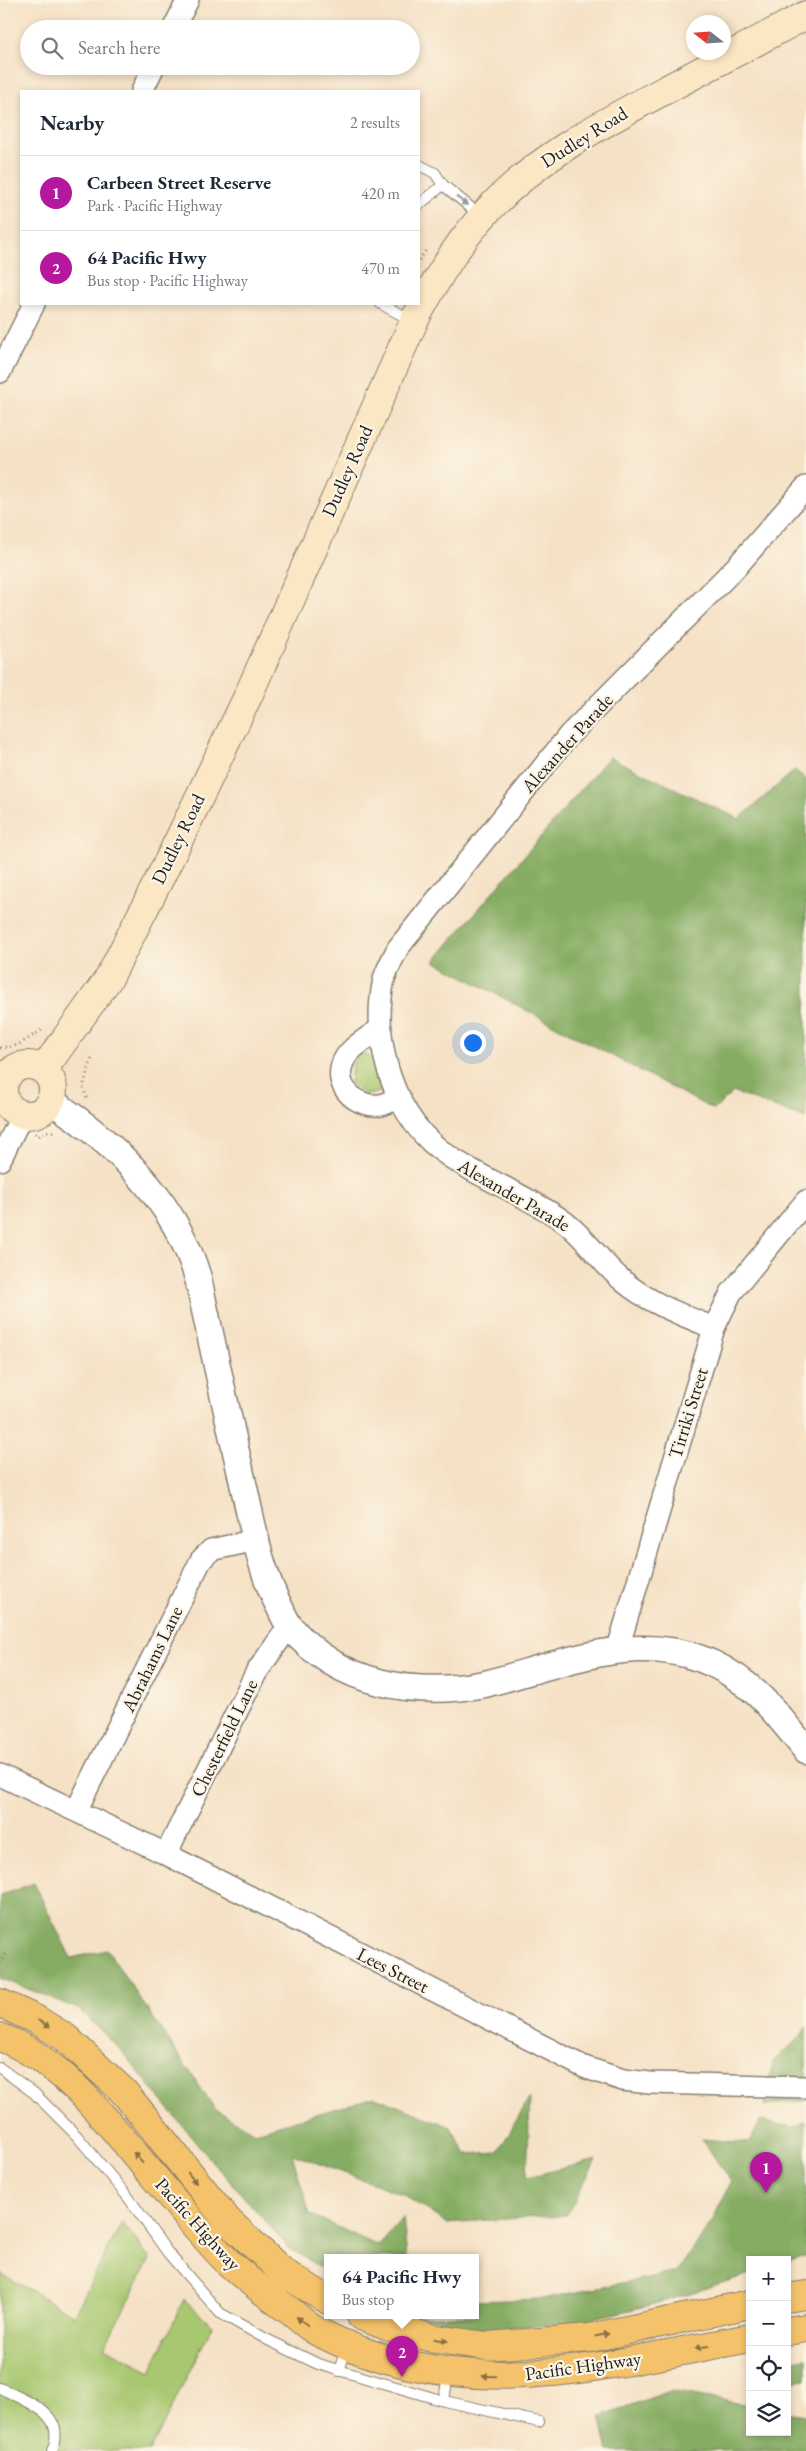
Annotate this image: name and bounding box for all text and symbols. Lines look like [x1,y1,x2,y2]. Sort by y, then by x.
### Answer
north arrow [686,15,731,60]
search box [20,20,420,75]
icon: search [38,34,66,62]
text: Search here [78,35,160,60]
street label: Dudley Road [536,100,632,174]
text: Nearby [40,109,104,136]
text: 2 results [350,112,400,133]
text: Carbeen Street Reserve [87,170,271,195]
text: 1 [52,183,60,204]
text: 420 m [361,183,400,204]
text: Park · Pacific Highway [87,195,222,216]
one-way arrow [455,196,468,207]
text: 64 Pacific Hwy [87,245,207,270]
text: 2 [52,258,60,279]
text: 470 m [361,258,400,279]
text: Bus stop · Pacific Highway [87,270,248,291]
street label: Dudley Road [316,421,378,521]
street label: Alexander Parade [515,688,618,799]
street label: Dudley Road [145,789,211,888]
your location [460,1030,486,1056]
street label: Alexander Parade [453,1152,575,1237]
street label: Tirriki Street [662,1364,714,1462]
street label: Abrahams Lane [115,1602,188,1717]
street label: Chesterfield Lane [185,1675,263,1801]
street label: Lees Street [353,1941,433,1999]
one-way arrow [37,2019,51,2029]
one-way arrow [133,2152,144,2164]
pin: 1 [750,2152,782,2193]
one-way arrow [187,2171,198,2184]
street label: Pacific Highway [150,2172,247,2276]
popup [324,2254,479,2319]
map controls [746,2256,791,2436]
button: + [746,2256,791,2301]
text: 64 Pacific Hwy [342,2264,461,2289]
text: Bus stop [342,2289,394,2310]
button: − [746,2301,791,2346]
one-way arrow [295,2316,309,2326]
one-way arrow [594,2331,610,2339]
pin: 2 [386,2336,418,2377]
one-way arrow [433,2336,449,2344]
one-way arrow [693,2343,709,2351]
street label: Pacific Highway [523,2345,643,2387]
button: locate [746,2346,791,2391]
one-way arrow [481,2371,497,2379]
button: layers [746,2391,791,2436]

